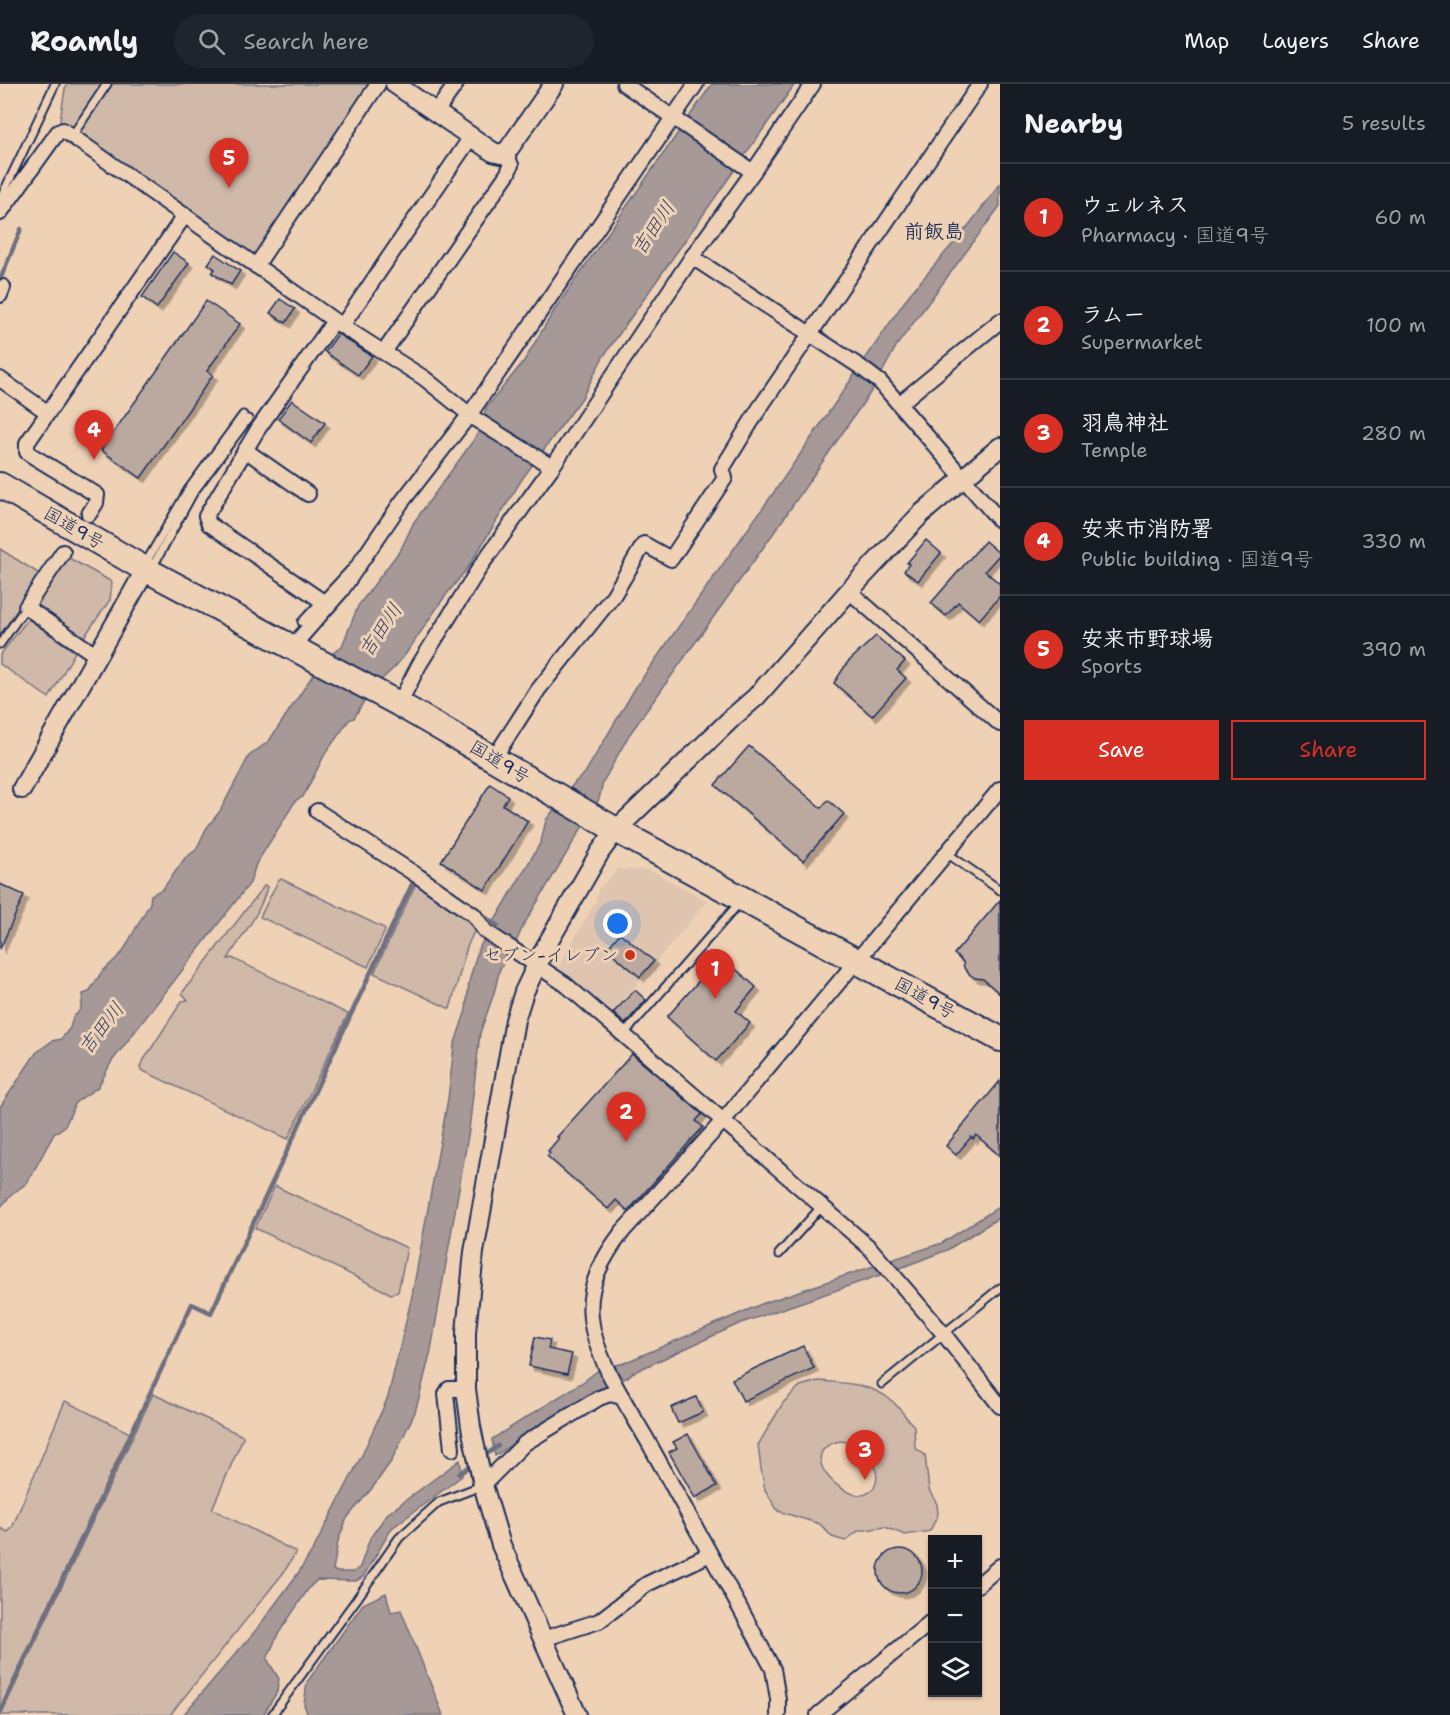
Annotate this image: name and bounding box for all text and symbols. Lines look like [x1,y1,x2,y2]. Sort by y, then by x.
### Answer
search box [174,14,594,68]
text: Roamly [30,22,138,60]
icon: search [195,25,228,58]
text: Search here [243,27,369,56]
text: Map [1184,27,1229,55]
text: Layers [1262,27,1329,55]
text: Share [1362,27,1420,55]
text: Nearby [1024,106,1123,141]
text: 5 results [1342,110,1426,136]
pin: 5 [210,138,248,188]
text: ウェルネス [1081,190,1189,219]
water label: 吉田川 [625,196,681,260]
text: 1 [1039,204,1048,230]
text: 60 m [1374,204,1426,230]
district label: 前飯島 [904,218,964,244]
text: Pharmacy · 国道9号 [1081,222,1269,248]
text: ラムー [1081,300,1145,329]
text: 2 [1037,312,1051,338]
text: 100 m [1366,312,1426,338]
text: Supermarket [1081,329,1203,355]
text: 羽鳥神社 [1081,408,1169,437]
pin: 4 [74,410,113,460]
text: 3 [1037,420,1051,446]
text: 280 m [1361,420,1426,446]
text: Temple [1081,437,1148,463]
street label: 国道9号 [39,501,109,555]
text: 安来市消防署 [1081,514,1213,543]
text: 4 [1037,528,1051,554]
text: 330 m [1362,528,1426,554]
text: Public building · 国道9号 [1081,546,1314,572]
water label: 吉田川 [352,598,408,662]
text: 安来市野球場 [1081,624,1213,653]
text: 5 [1037,636,1050,662]
text: 390 m [1361,636,1426,662]
text: Sports [1081,653,1142,679]
button: Save [1024,720,1219,780]
button: Share [1231,720,1426,780]
street label: 国道9号 [465,735,535,789]
your location [603,909,632,938]
place label: セブン-イレブン [483,943,618,967]
marker: セブン-イレブン [623,948,637,962]
pin: 1 [696,950,734,999]
street label: 国道9号 [890,971,960,1025]
water label: 吉田川 [72,996,130,1060]
pin: 2 [606,1092,646,1142]
pin: 3 [846,1430,884,1480]
map controls [928,1535,982,1697]
button: + [928,1535,982,1589]
button: − [928,1589,982,1643]
button: layers [928,1643,982,1697]

